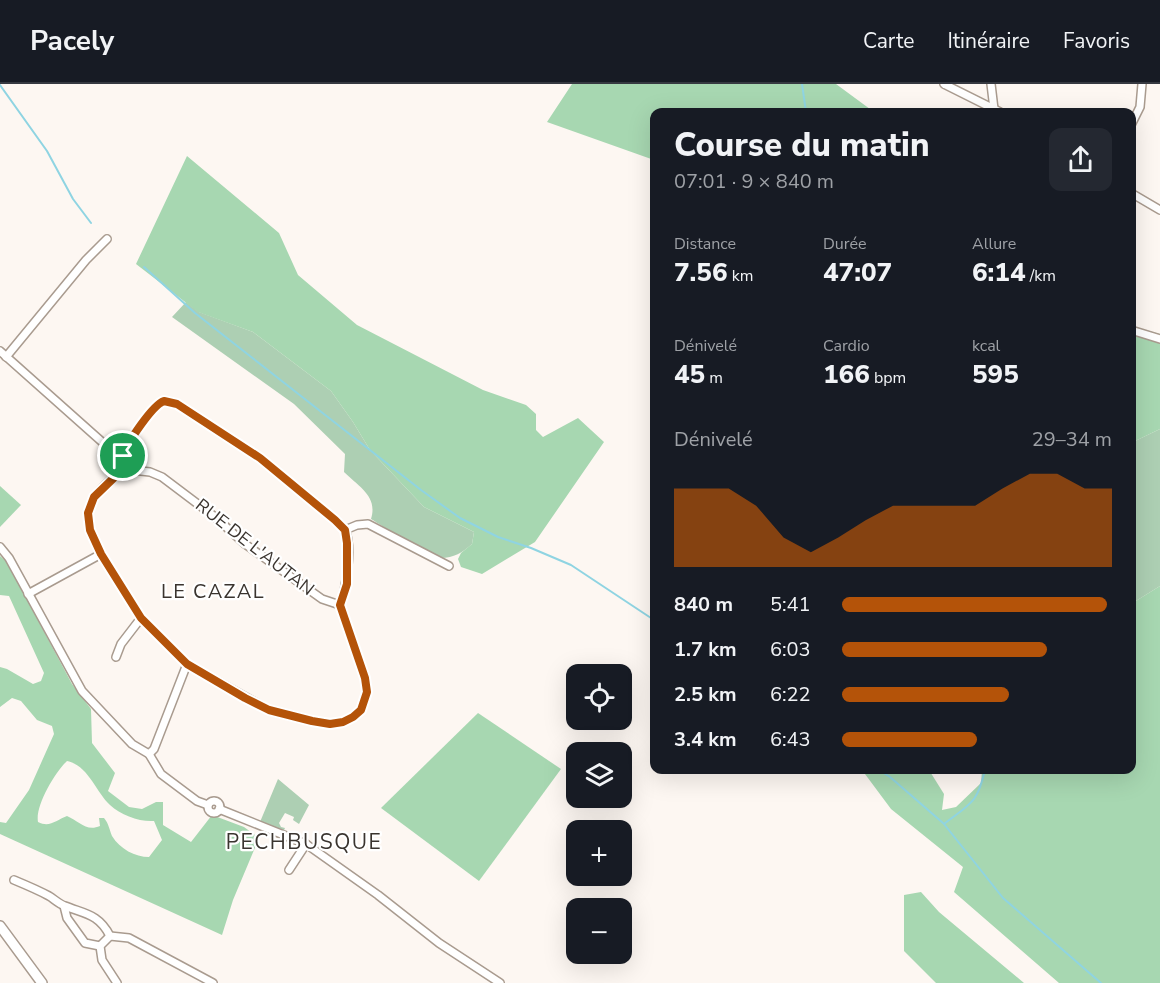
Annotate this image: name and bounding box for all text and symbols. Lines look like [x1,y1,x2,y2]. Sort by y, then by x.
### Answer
text: Pacely [30,22,114,60]
text: Carte [863,27,914,55]
text: Itinéraire [947,27,1030,55]
text: Favoris [1063,27,1130,55]
text: Course du matin [674,123,930,168]
button: share [1049,128,1112,191]
text: 07:01 · 9 × 840 m [674,168,834,195]
text: Distance [674,233,736,255]
text: Durée [823,233,867,255]
text: Allure [972,233,1016,255]
text: 7.56 [674,255,728,290]
text: 47:07 [823,255,892,290]
text: 6:14 [972,255,1026,290]
text: km [728,265,753,287]
text: /km [1026,265,1056,287]
text: Dénivelé [674,335,737,357]
text: Cardio [823,335,870,357]
text: kcal [972,335,1000,357]
text: 45 [674,357,705,392]
text: 166 [823,357,870,392]
text: 595 [972,357,1019,392]
text: m [705,367,723,389]
text: bpm [870,367,906,389]
text: Dénivelé [674,426,753,453]
text: 29–34 m [1032,426,1112,453]
pin [97,430,148,481]
icon: arrive [106,439,139,472]
street label: RUE DE L'AUTAN [191,493,319,601]
district label: LE CAZAL [161,578,265,605]
text: 840 m [674,591,733,618]
text: 5:41 [770,591,811,618]
text: 1.7 km [674,636,737,663]
text: 6:03 [770,636,811,663]
map controls [566,664,632,964]
button: locate [566,664,632,730]
text: 2.5 km [674,681,737,708]
text: 6:22 [770,681,811,708]
text: 3.4 km [674,726,737,753]
text: 6:43 [770,726,811,753]
button: layers [566,742,632,808]
button: + [566,820,632,886]
district label: PECHBUSQUE [226,828,382,856]
button: − [566,898,632,964]

